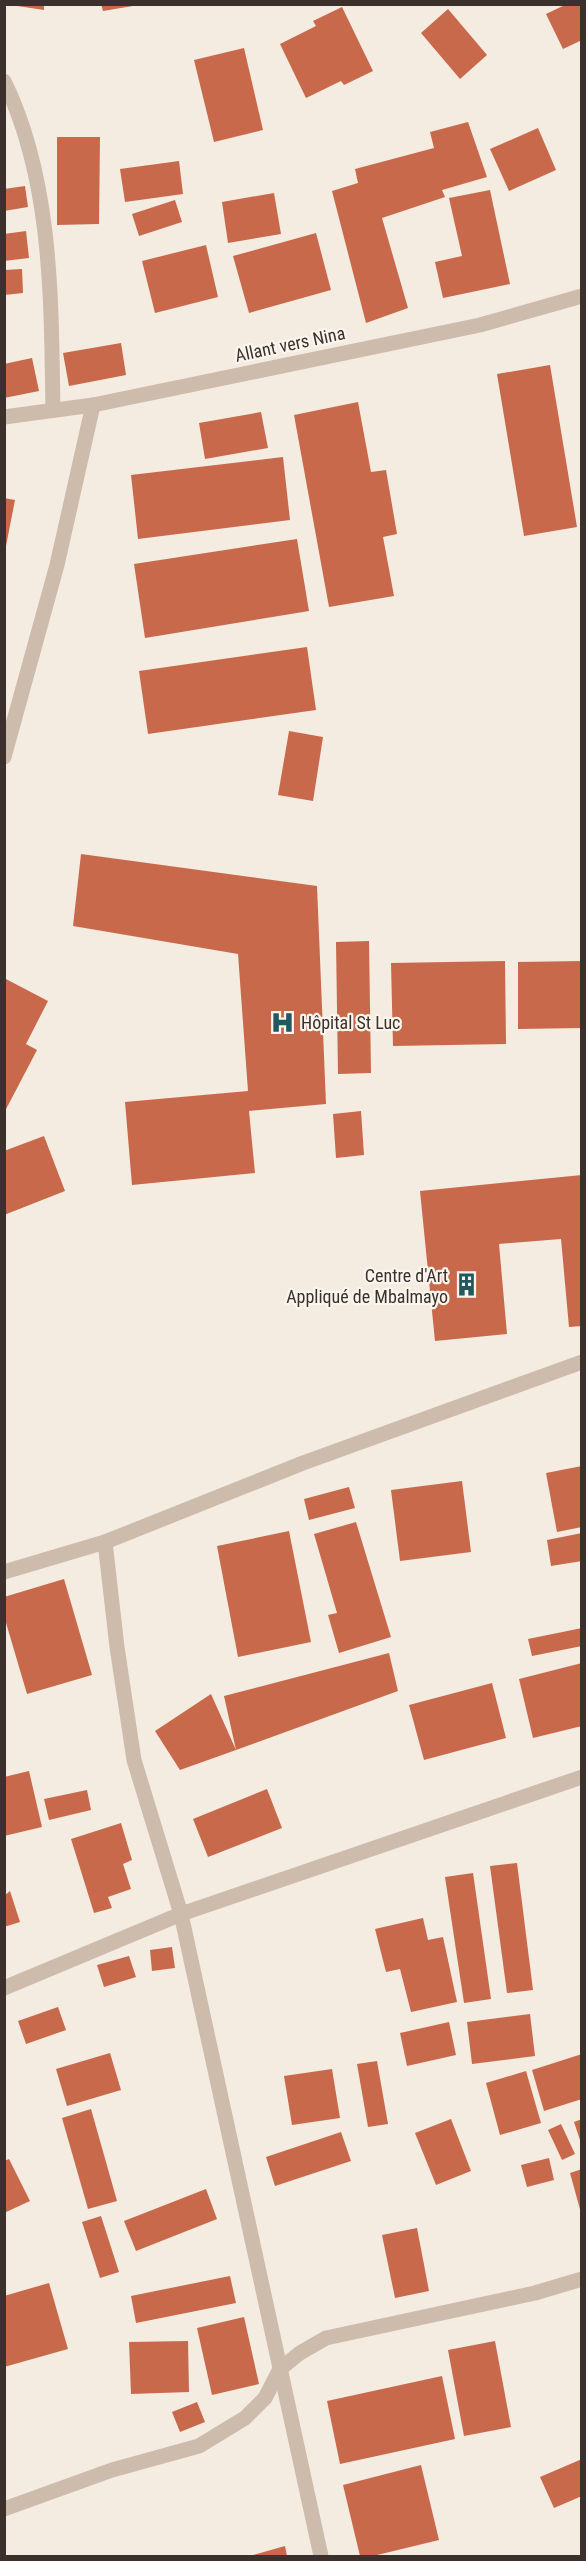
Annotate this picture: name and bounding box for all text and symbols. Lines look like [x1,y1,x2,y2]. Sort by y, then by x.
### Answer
street label: Allant vers Nina [233,322,347,366]
hospital icon: Hôpital St Luc [270,1009,296,1035]
place label: Hôpital St Luc [301,1012,400,1033]
place label: Centre d'Art Appliqué de Mbalmayo [286,1265,448,1307]
building icon: Centre d'Art Appliqué de Mbalmayo [453,1272,479,1298]

